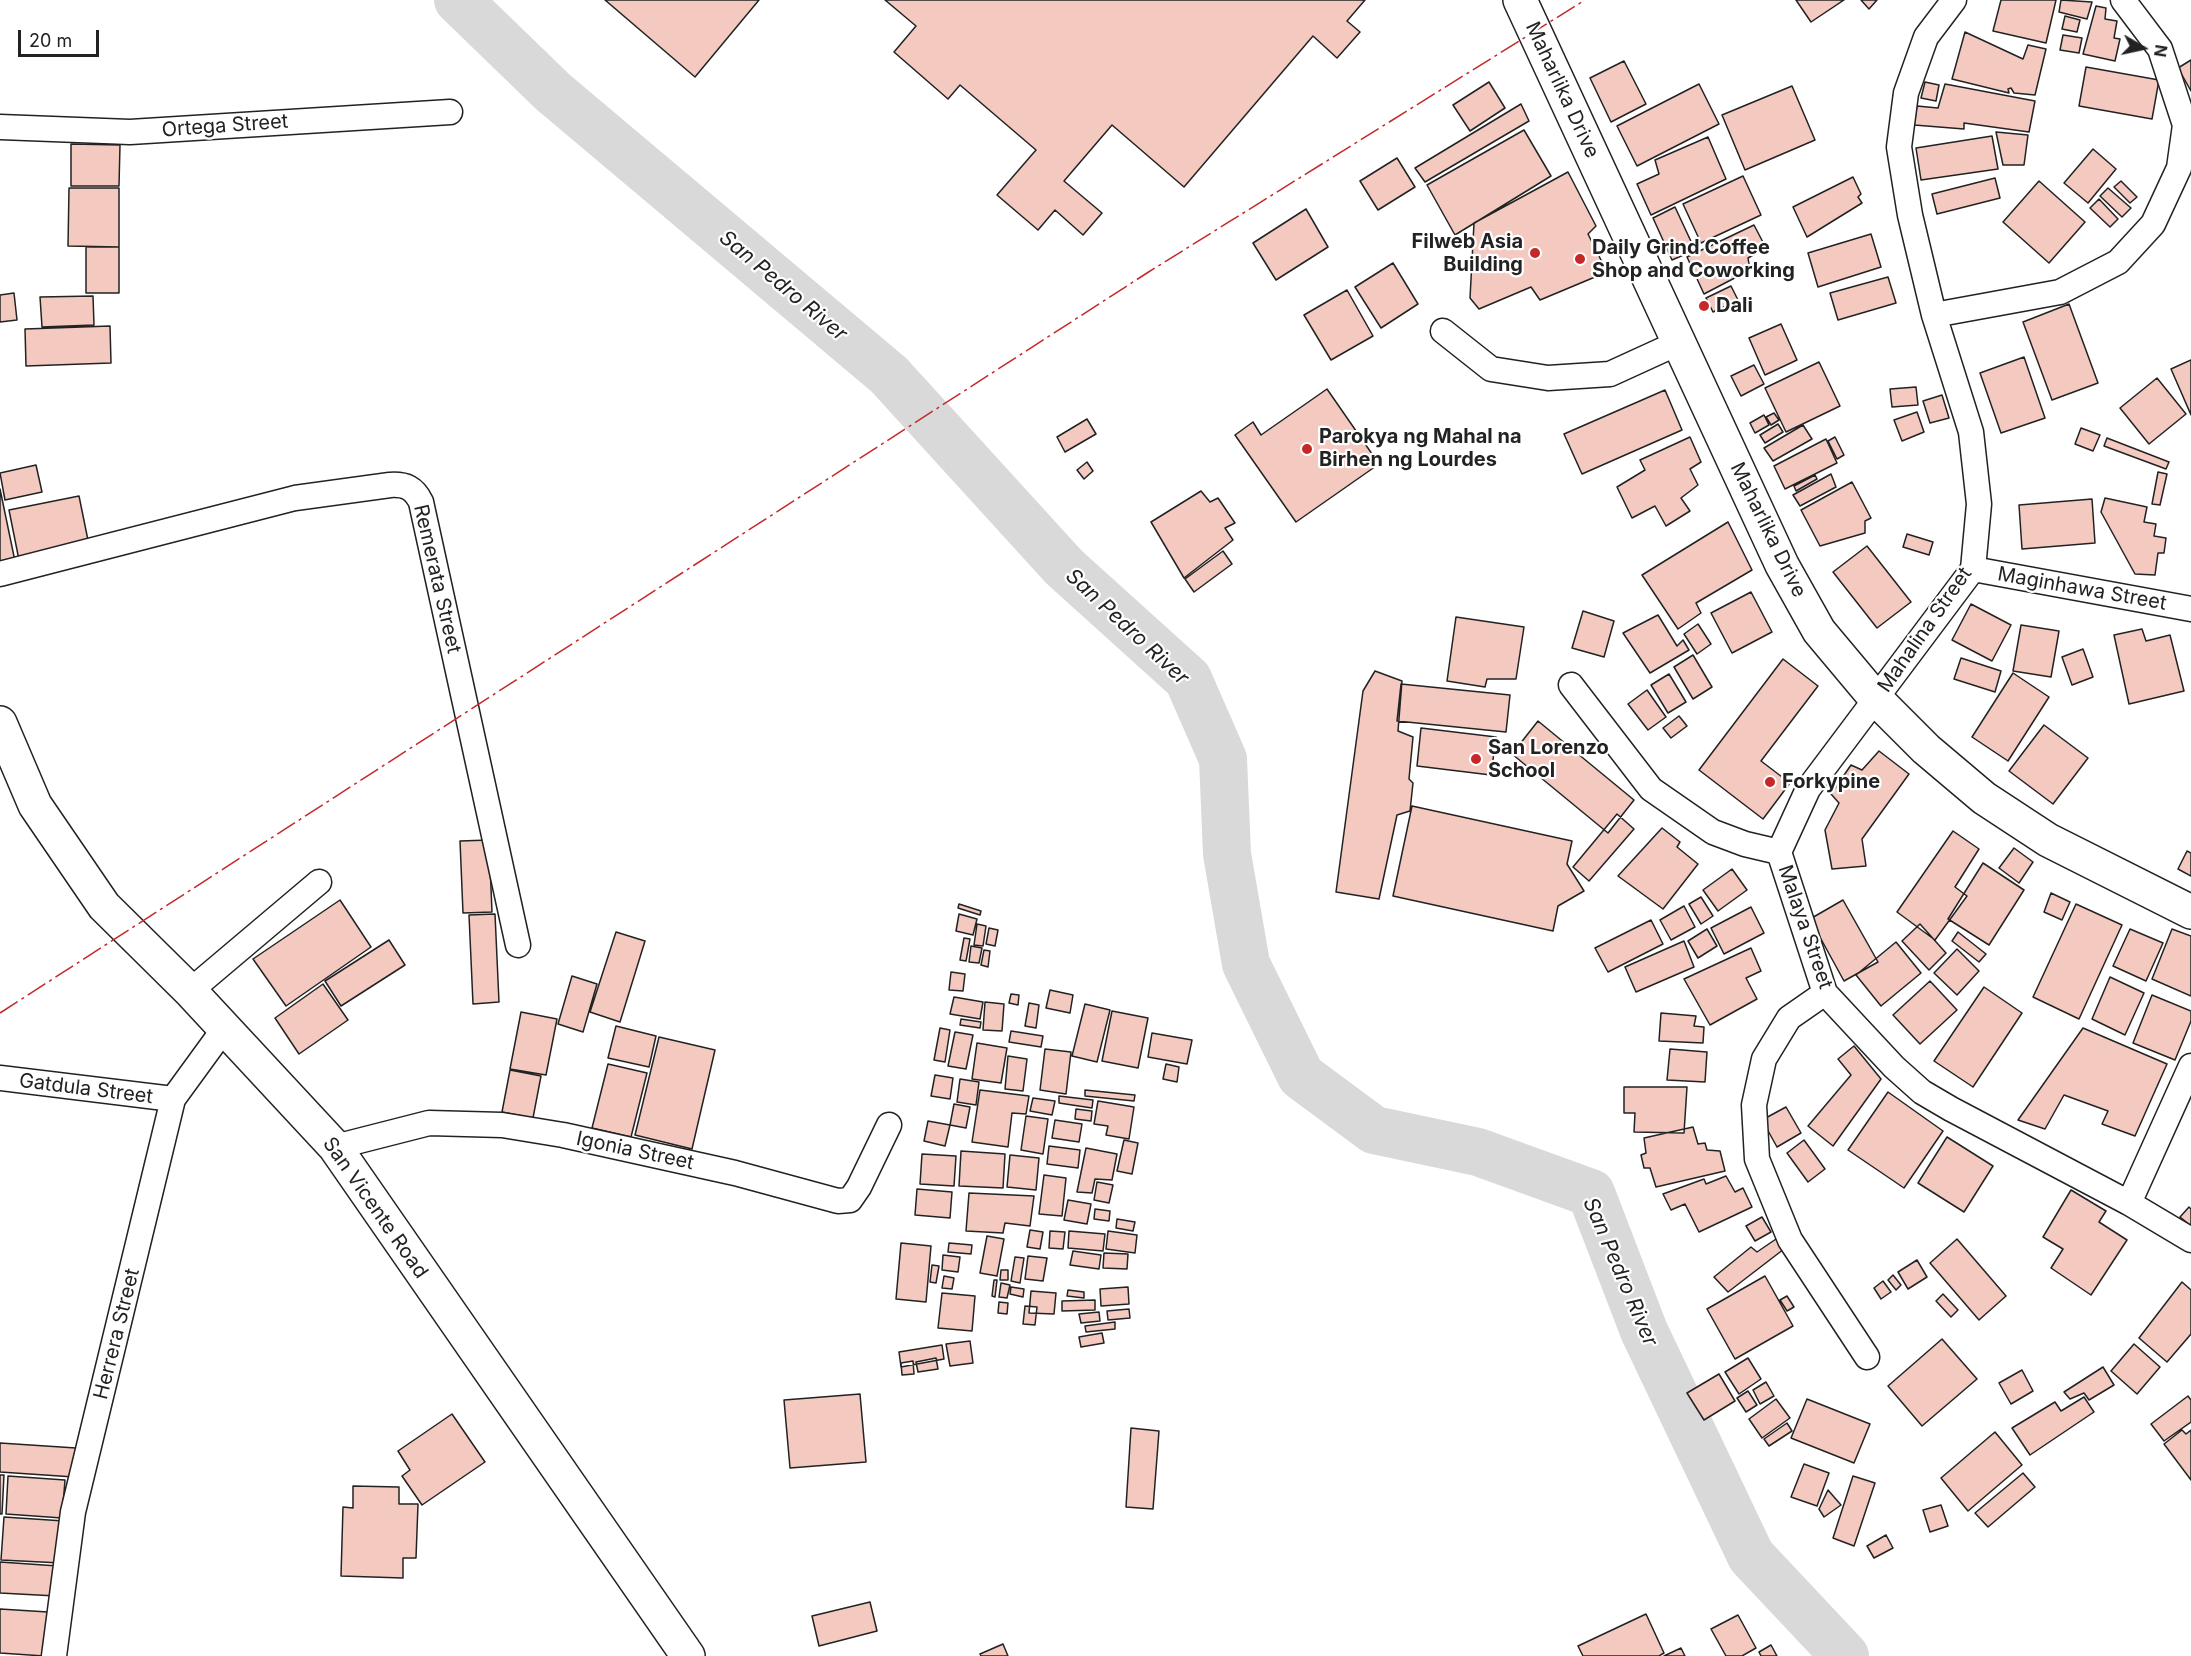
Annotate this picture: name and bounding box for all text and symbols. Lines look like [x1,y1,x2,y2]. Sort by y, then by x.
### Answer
scale bar [21,18,102,56]
street label: Maharlika Drive [1520,18,1604,162]
north arrow [2113,18,2173,78]
text: 20 m [29,30,72,51]
text: N [2150,43,2172,58]
street label: Ortega Street [161,110,289,142]
water label: San Pedro River [714,225,852,347]
place label: Filweb Asia Building [1411,230,1523,277]
place label: Daily Grind Coffee Shop and Coworking [1592,236,1795,283]
marker: Filweb Asia Building [1528,246,1542,260]
marker: Daily Grind Coffee Shop and Coworking [1573,252,1587,266]
place label: Dali [1716,294,1753,318]
marker: Dali [1697,299,1711,313]
place label: Parokya ng Mahal na Birhen ng Lourdes [1319,425,1522,472]
marker: Parokya ng Mahal na Birhen ng Lourdes [1300,442,1314,456]
street label: Maharlika Drive [1725,459,1811,601]
street label: Remerata Street [408,502,466,656]
street label: Maginhawa Street [1996,562,2168,616]
street label: Mahalina Street [1873,563,1977,697]
water label: San Pedro River [1060,564,1194,690]
place label: San Lorenzo School [1488,736,1609,783]
marker: San Lorenzo School [1469,752,1483,766]
place label: Forkypine [1782,770,1880,794]
marker: Forkypine [1763,775,1777,789]
street label: Malaya Street [1773,862,1837,992]
street label: Gatdula Street [18,1069,154,1109]
street label: Igonia Street [574,1127,696,1175]
street label: San Vicente Road [317,1133,433,1283]
water label: San Pedro River [1577,1194,1663,1350]
street label: Herrera Street [89,1266,145,1402]

